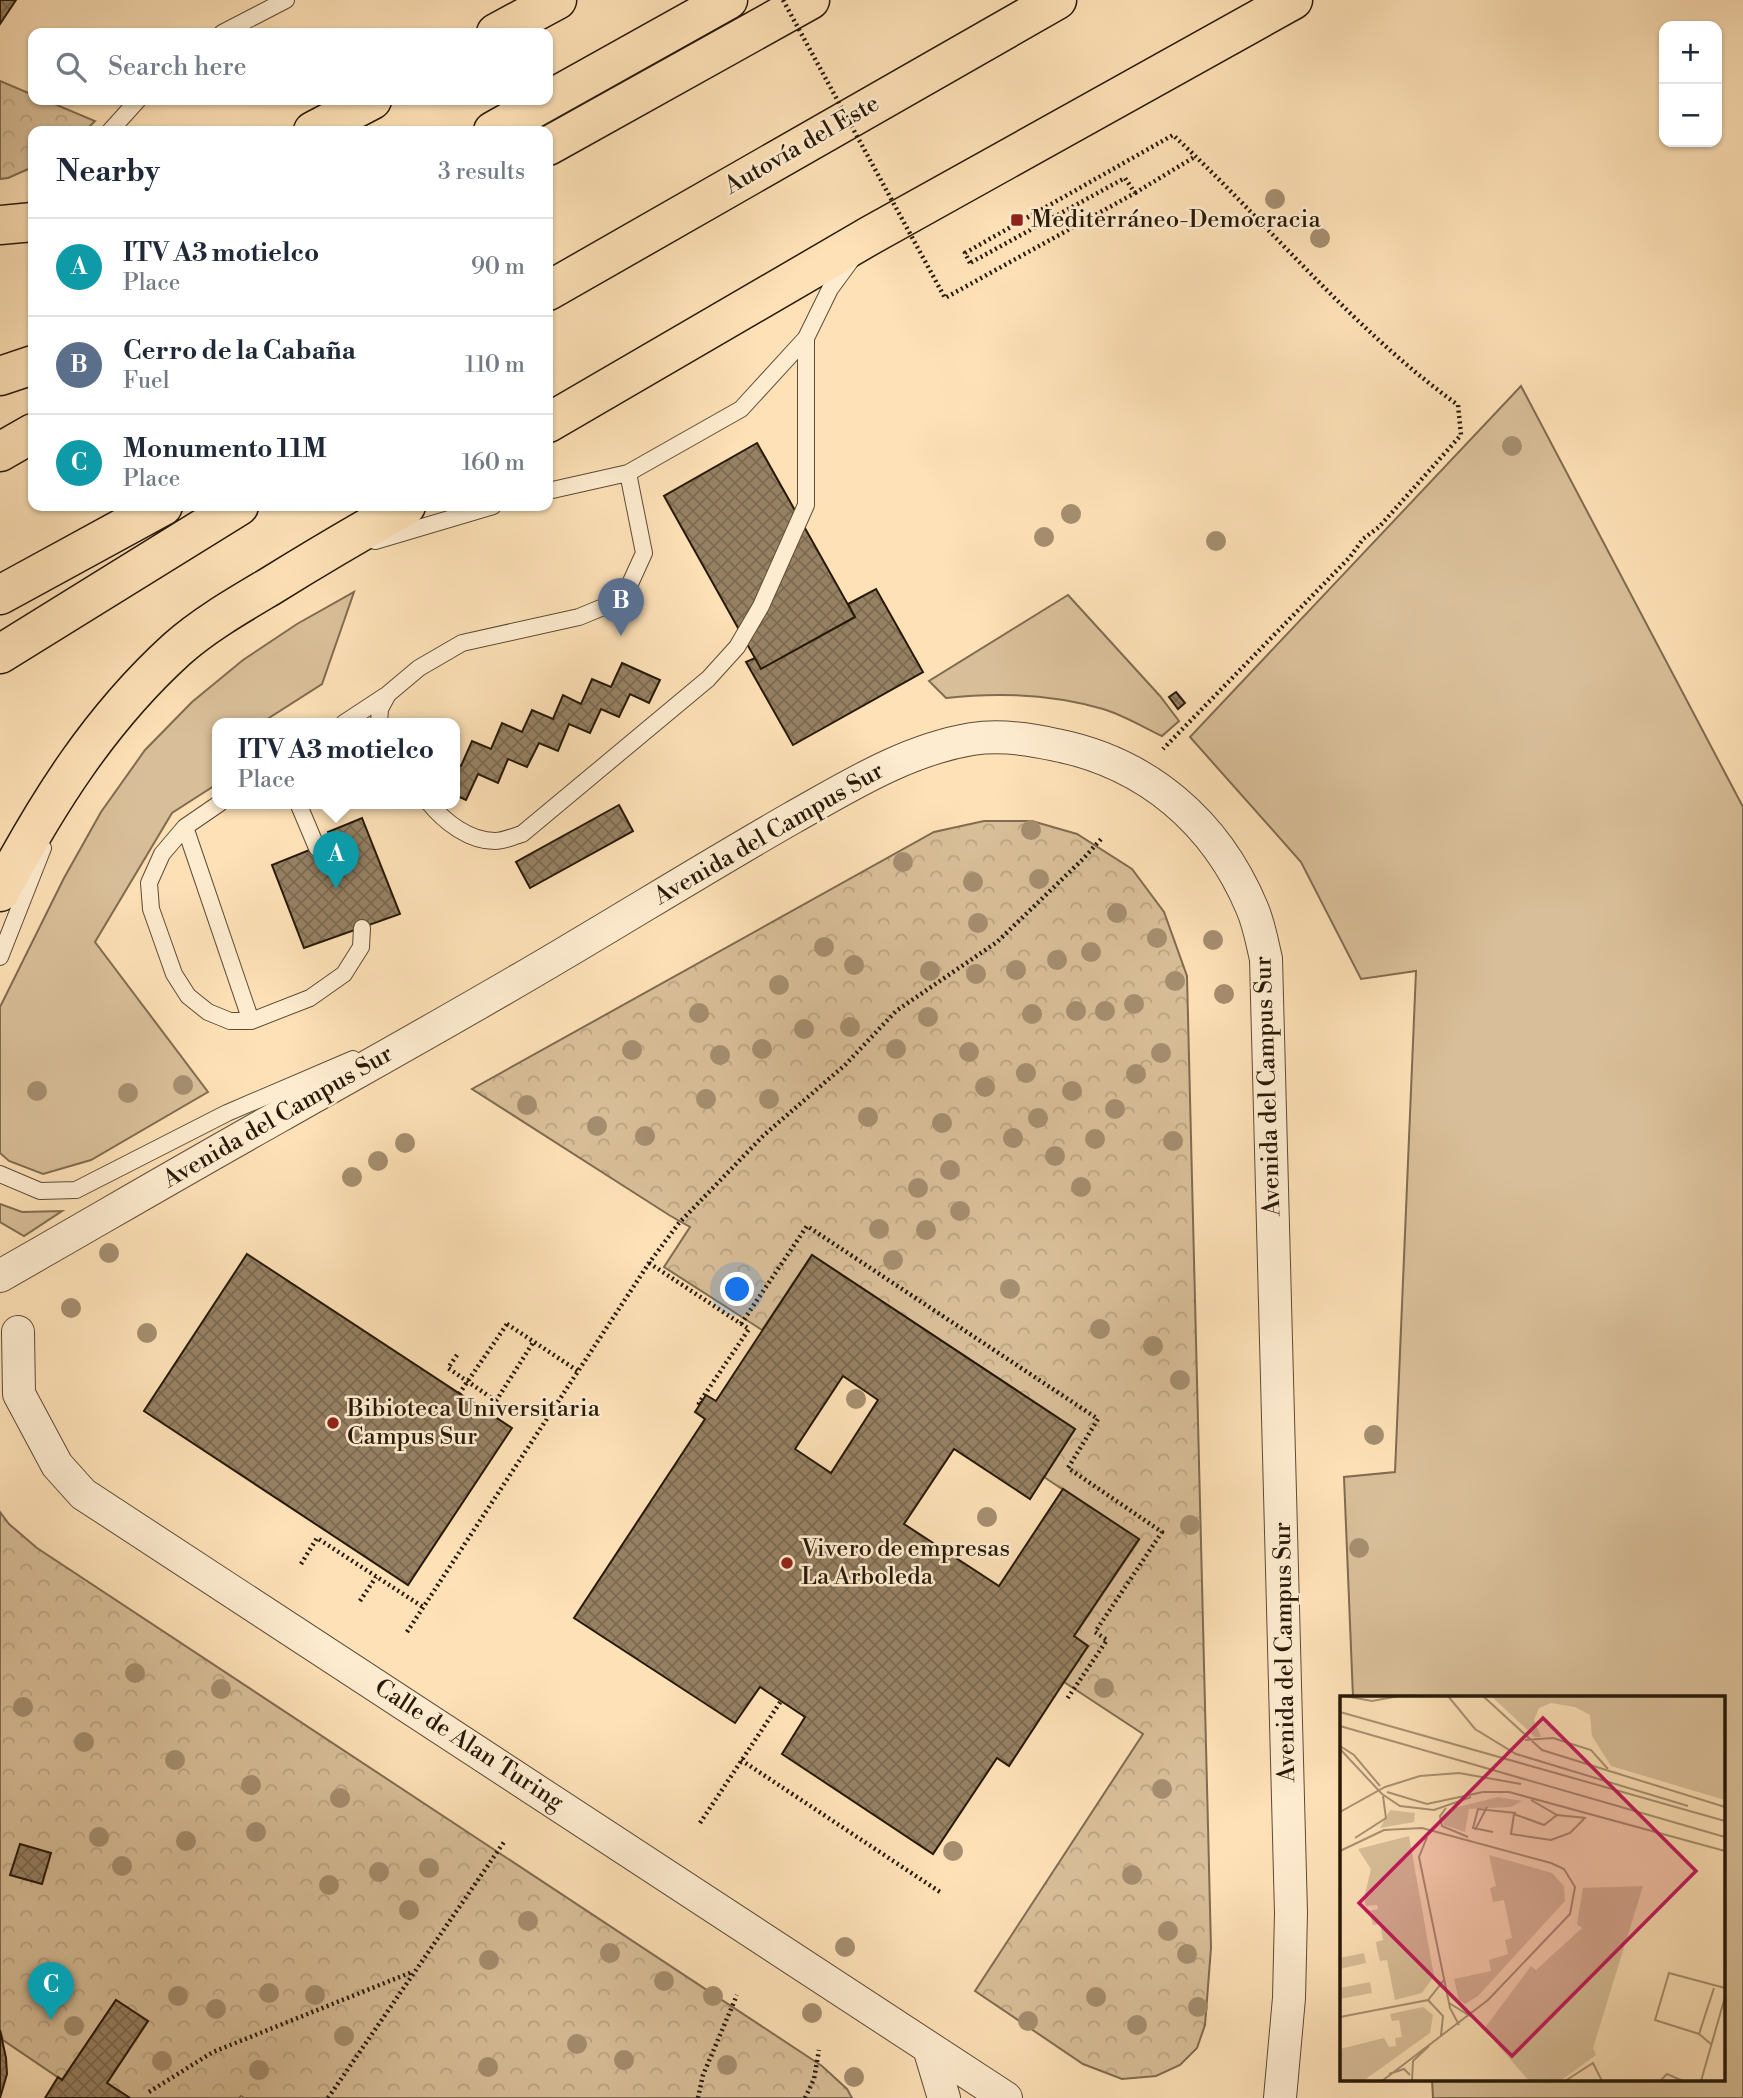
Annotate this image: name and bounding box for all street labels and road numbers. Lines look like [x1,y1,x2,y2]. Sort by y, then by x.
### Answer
street label: Autovía del Este [718,89,885,202]
street label: Avenida del Campus Sur [648,756,889,913]
street label: Avenida del Campus Sur [1248,955,1288,1218]
street label: Avenida del Campus Sur [157,1039,398,1196]
street label: Avenida del Campus Sur [1268,1522,1302,1783]
street label: Calle de Alan Turing [369,1673,570,1818]

